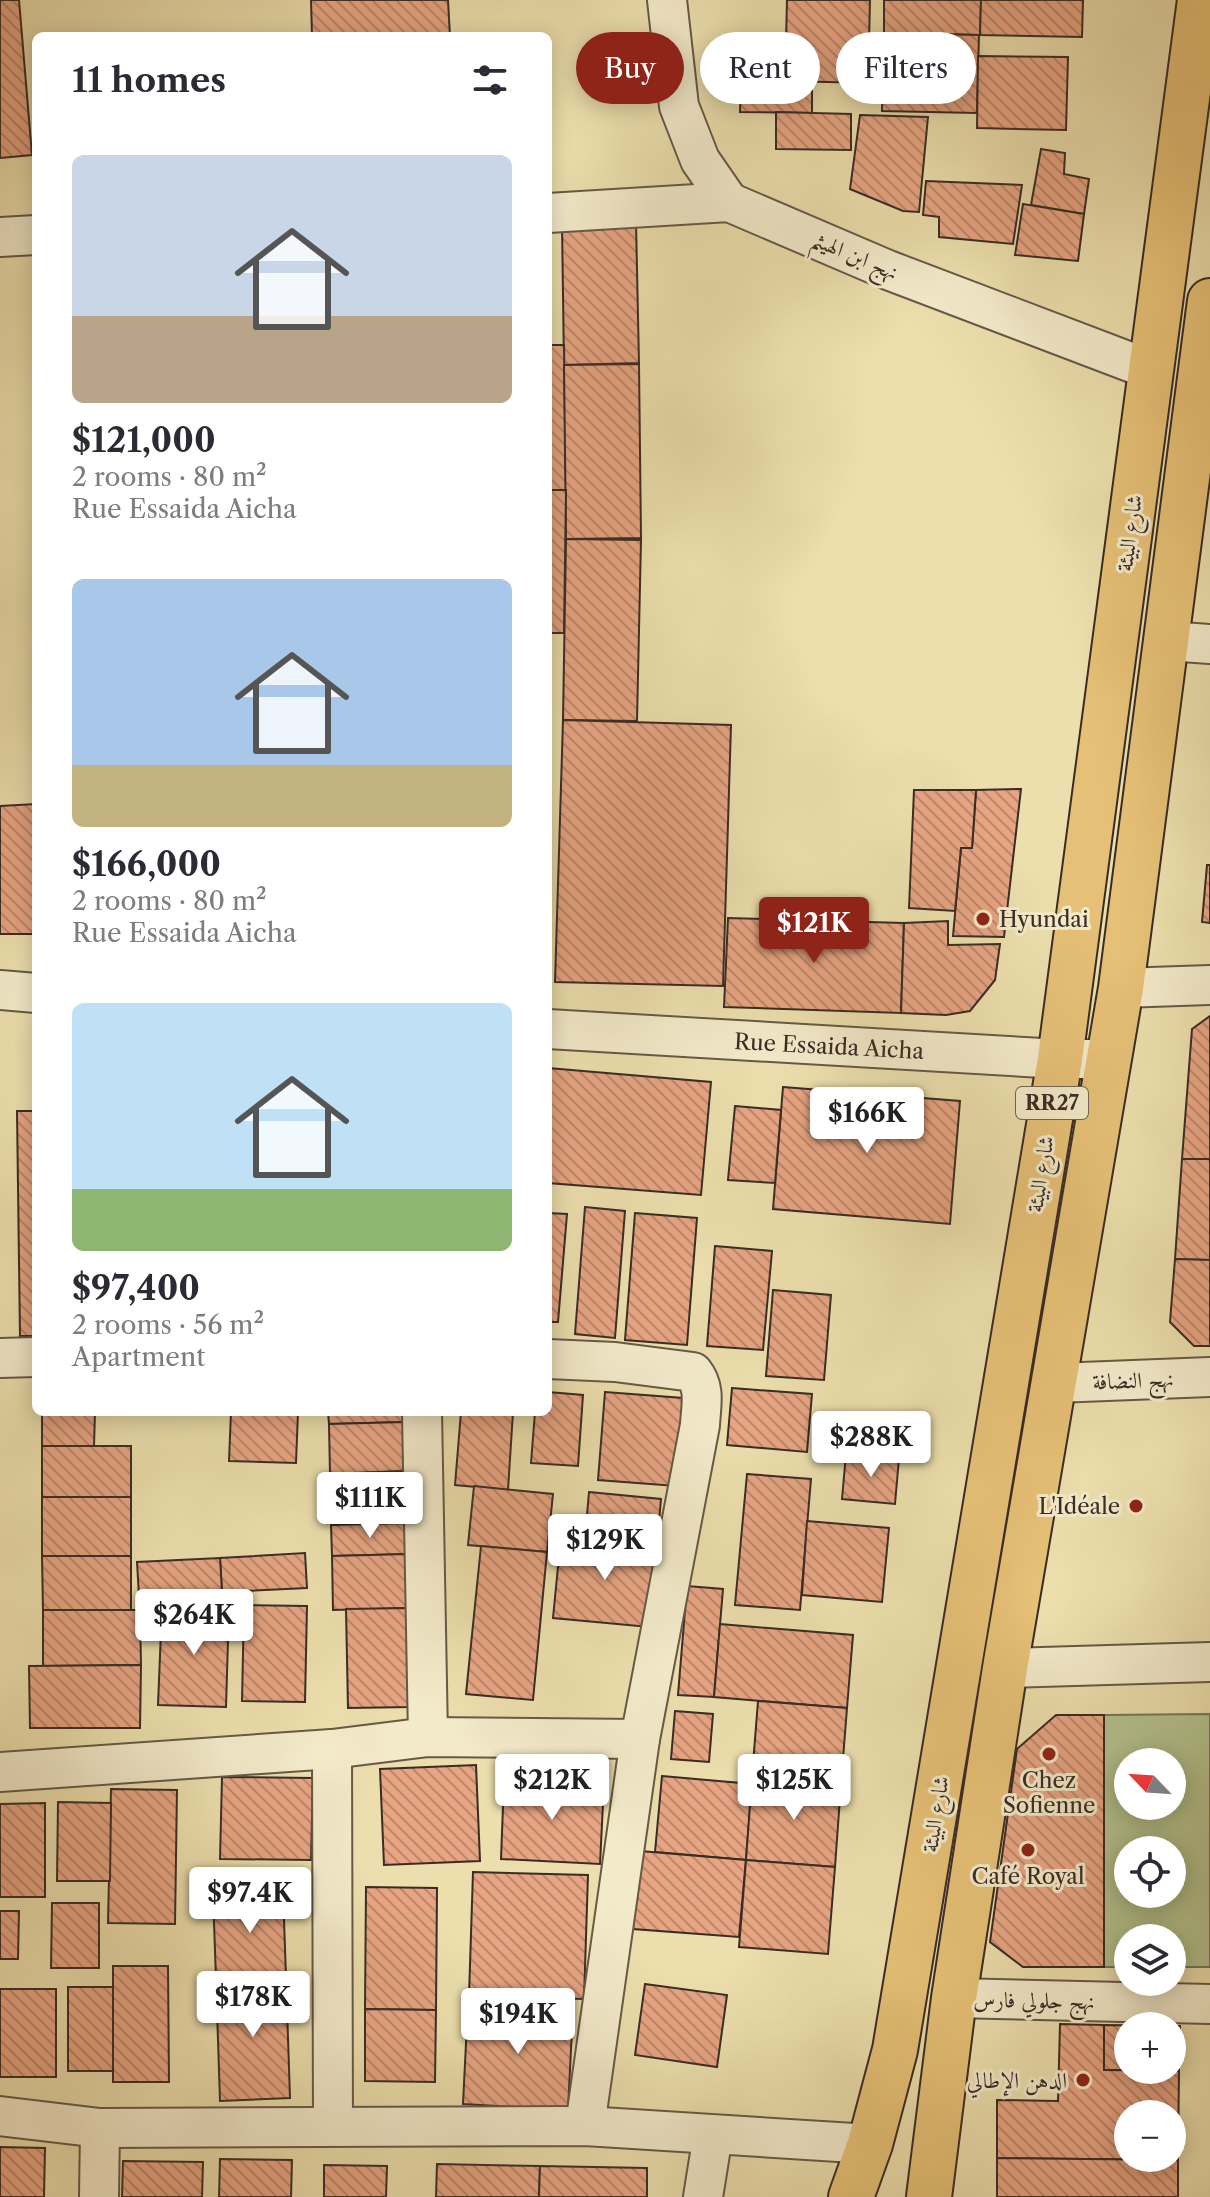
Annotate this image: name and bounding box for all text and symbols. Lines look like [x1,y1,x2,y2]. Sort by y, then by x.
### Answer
chip: Buy [576,32,684,104]
chip: Rent [700,32,820,104]
chip: Filters [836,32,976,104]
icon: filters [468,58,512,102]
text: 11 homes [72,59,226,101]
icon: home [220,207,364,351]
street label: نهج ابن الهيثم [804,225,902,293]
text: $121,000 [72,419,216,461]
text: 2 rooms · 80 m² [72,461,267,493]
text: Rue Essaida Aicha [72,493,297,525]
street label: شارع البيئة [1111,493,1153,574]
icon: home [220,631,364,775]
text: $166,000 [72,843,221,885]
text: 2 rooms · 80 m² [72,885,267,917]
pin: $121K [758,897,870,965]
place label: Hyundai [999,906,1089,933]
text: $121K [777,907,851,939]
marker: Hyundai [974,910,992,928]
text: Rue Essaida Aicha [72,917,297,949]
street label: Rue Essaida Aicha [733,1028,925,1065]
icon: home [220,1055,364,1199]
pin: $166K [811,1087,923,1155]
road number: RR27 [1016,1087,1088,1119]
text: $166K [828,1097,906,1129]
street label: شارع البيئة [1021,1134,1065,1215]
text: $97,400 [72,1267,200,1309]
text: 2 rooms · 56 m² [72,1309,264,1341]
text: Apartment [72,1341,205,1373]
street label: نهج النضافة [1092,1366,1174,1401]
pin: $288K [815,1411,927,1479]
text: $288K [830,1421,912,1453]
pin: $111K [314,1472,426,1540]
text: $111K [335,1482,405,1514]
place label: L'Idéale [1039,1493,1120,1520]
marker: L'Idéale [1127,1497,1145,1515]
pin: $129K [549,1514,661,1582]
text: $129K [566,1524,644,1556]
pin: $264K [138,1589,250,1657]
text: $264K [153,1599,235,1631]
marker: Chez Sofienne [1040,1745,1058,1763]
north arrow [1114,1748,1186,1820]
map controls [1114,1748,1186,2172]
pin: $212K [496,1754,608,1822]
pin: $125K [738,1754,850,1822]
text: $212K [513,1764,591,1796]
text: $125K [756,1764,832,1796]
place label: Chez Sofienne [1003,1767,1095,1819]
street label: شارع البيئة [916,1774,960,1855]
button: locate [1114,1836,1186,1908]
marker: Café Royal [1019,1841,1037,1859]
place label: Café Royal [972,1863,1085,1890]
pin: $97.4K [185,1867,315,1935]
text: $97.4K [207,1877,293,1909]
button: layers [1114,1924,1186,1996]
pin: $178K [197,1971,309,2039]
text: $178K [215,1981,291,2013]
street label: نهج جلولي فارس [973,1986,1095,2021]
pin: $194K [462,1988,574,2056]
text: $194K [479,1998,557,2030]
button: + [1114,2012,1186,2084]
place label: الدهن الإطالي [967,2067,1067,2099]
marker: الدهن الإطالي [1074,2071,1092,2089]
button: − [1114,2100,1186,2172]

